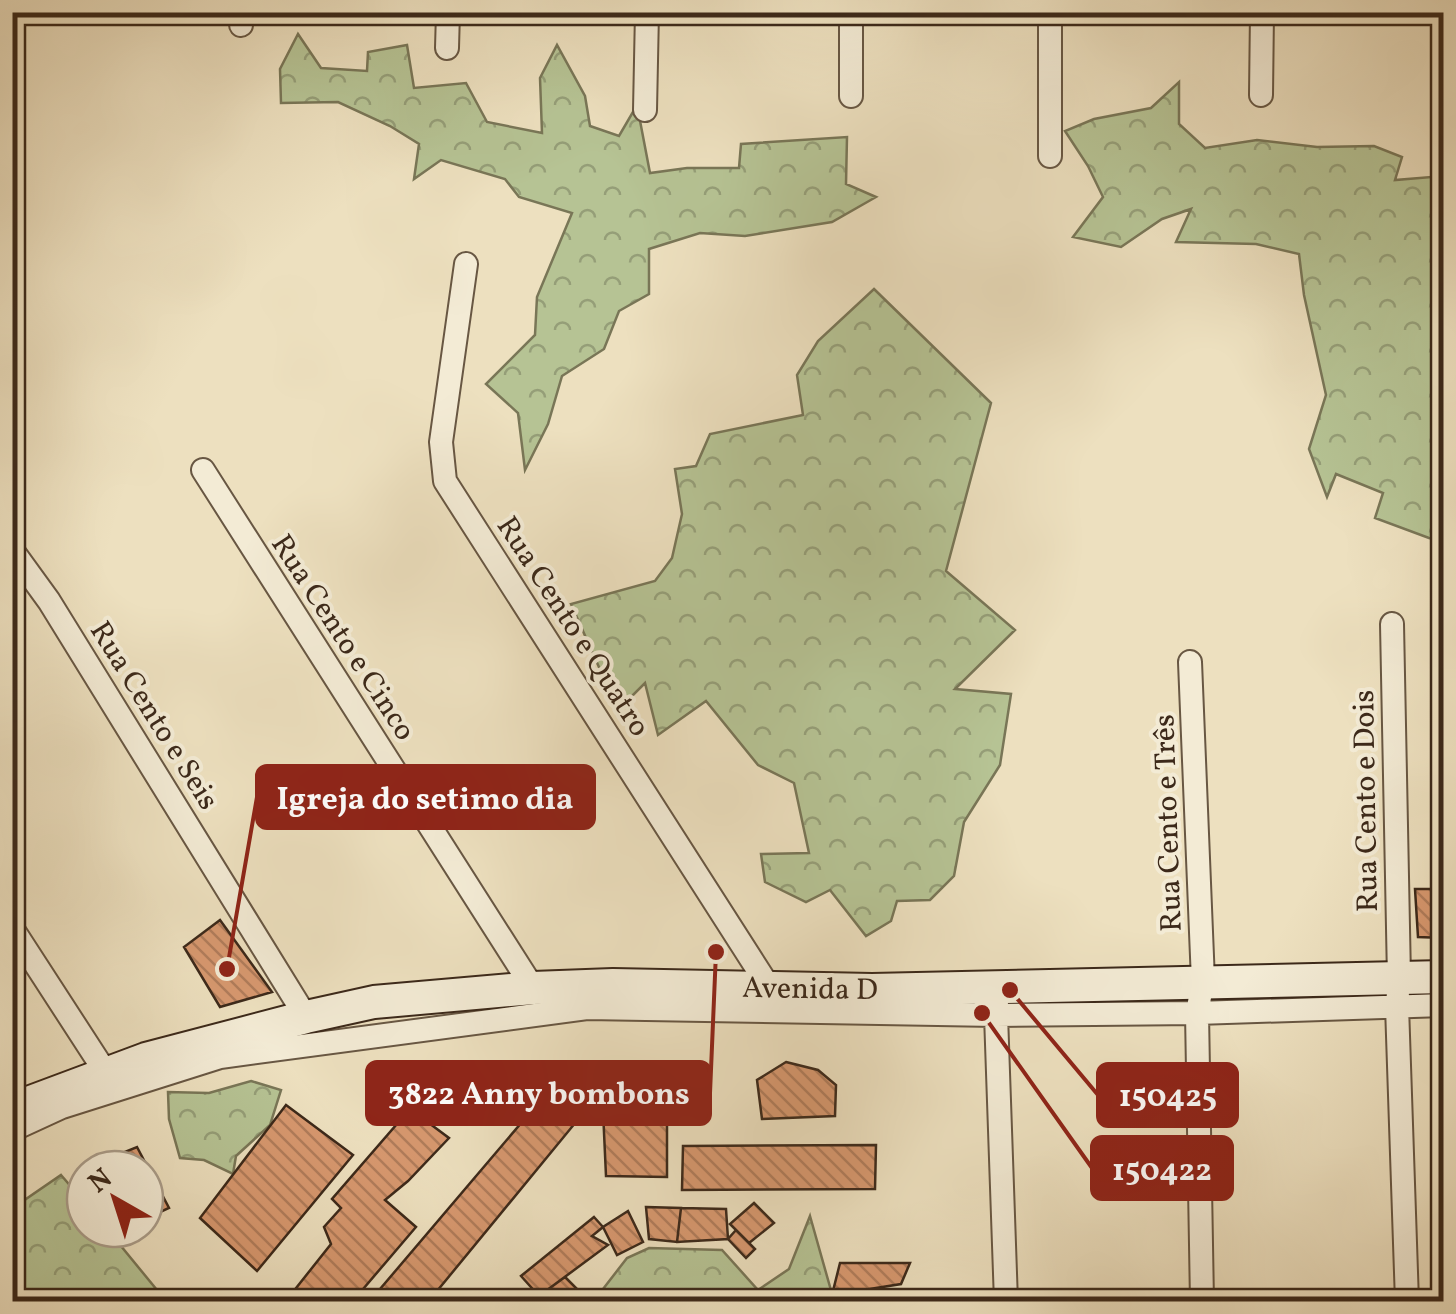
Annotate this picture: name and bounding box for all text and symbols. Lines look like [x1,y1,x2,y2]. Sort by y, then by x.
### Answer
street label: Rua Cento e Quatro [485,509,659,745]
street label: Rua Cento e Cinco [260,527,425,750]
street label: Rua Cento e Seis [78,614,228,818]
street label: Rua Cento e Dois [1344,689,1390,912]
street label: Rua Cento e Três [1144,713,1194,932]
callout: Igreja do setimo dia [257,766,594,828]
text: Igreja do setimo dia [276,779,574,823]
street label: Avenida D [742,968,878,1012]
callout: 3822 Anny bombons [367,1062,710,1124]
callout: 150425 [1098,1064,1237,1126]
text: 3822 Anny bombons [388,1074,690,1118]
text: 150425 [1119,1076,1217,1120]
callout: 150422 [1092,1137,1232,1199]
north arrow [65,1149,165,1249]
text: 150422 [1112,1150,1212,1194]
text: N [81,1160,121,1203]

